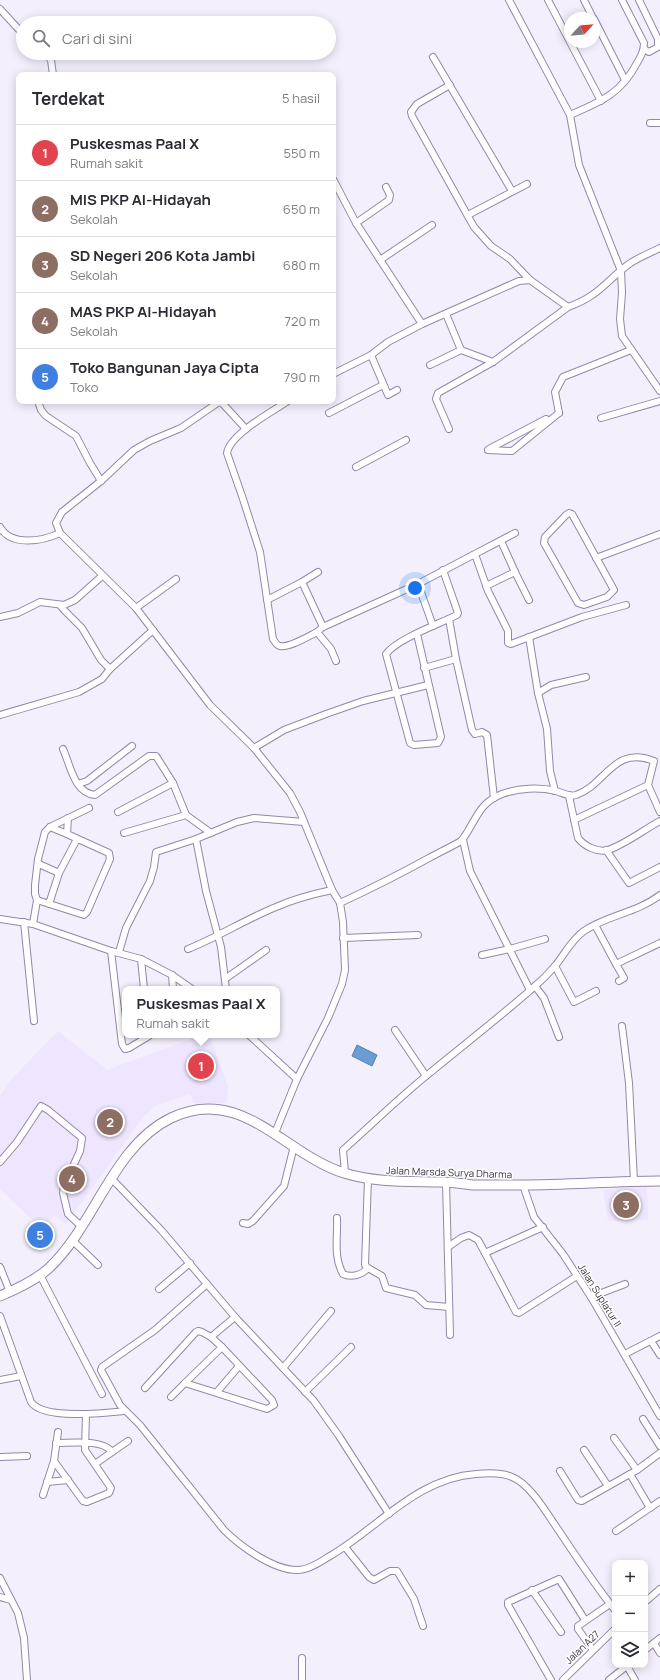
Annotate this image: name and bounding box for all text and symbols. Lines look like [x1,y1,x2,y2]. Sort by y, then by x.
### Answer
north arrow [564,12,600,48]
search box [16,16,336,60]
icon: search [30,27,52,49]
text: Cari di sini [62,28,132,49]
text: Terdekat [32,87,105,110]
text: 5 hasil [282,89,320,107]
text: Puskesmas Paal X [70,133,199,154]
text: 1 [42,144,48,162]
text: 550 m [283,144,320,162]
text: Rumah sakit [70,154,143,172]
text: MIS PKP Al-Hidayah [70,189,211,210]
text: 2 [41,200,49,218]
text: 650 m [283,200,320,218]
text: Sekolah [70,210,118,228]
text: SD Negeri 206 Kota Jambi [70,245,255,266]
text: 3 [41,256,49,274]
text: 680 m [283,256,320,274]
text: Sekolah [70,266,118,284]
text: MAS PKP Al-Hidayah [70,301,216,322]
text: 4 [41,312,49,330]
text: 720 m [285,312,320,330]
text: Sekolah [70,322,118,340]
text: Toko Bangunan Jaya Cipta [70,357,259,378]
text: 5 [41,368,49,386]
text: 790 m [284,368,320,386]
text: Toko [70,378,98,396]
your location [405,578,425,598]
popup [122,986,280,1038]
text: Puskesmas Paal X [136,993,266,1014]
text: Rumah sakit [136,1014,210,1032]
pin: 1 [188,1051,214,1081]
pin: 2 [97,1107,123,1137]
street label: Jalan Marsda Surya Dharma [386,1163,512,1181]
pin: 4 [59,1164,85,1194]
pin: 3 [613,1190,639,1220]
pin: 5 [27,1220,53,1250]
street label: Jalan Suplatur II [575,1261,625,1329]
map controls [612,1560,648,1668]
button: + [612,1560,648,1596]
button: − [612,1596,648,1632]
street label: Jalan A27 [562,1627,602,1667]
button: layers [612,1632,648,1668]

